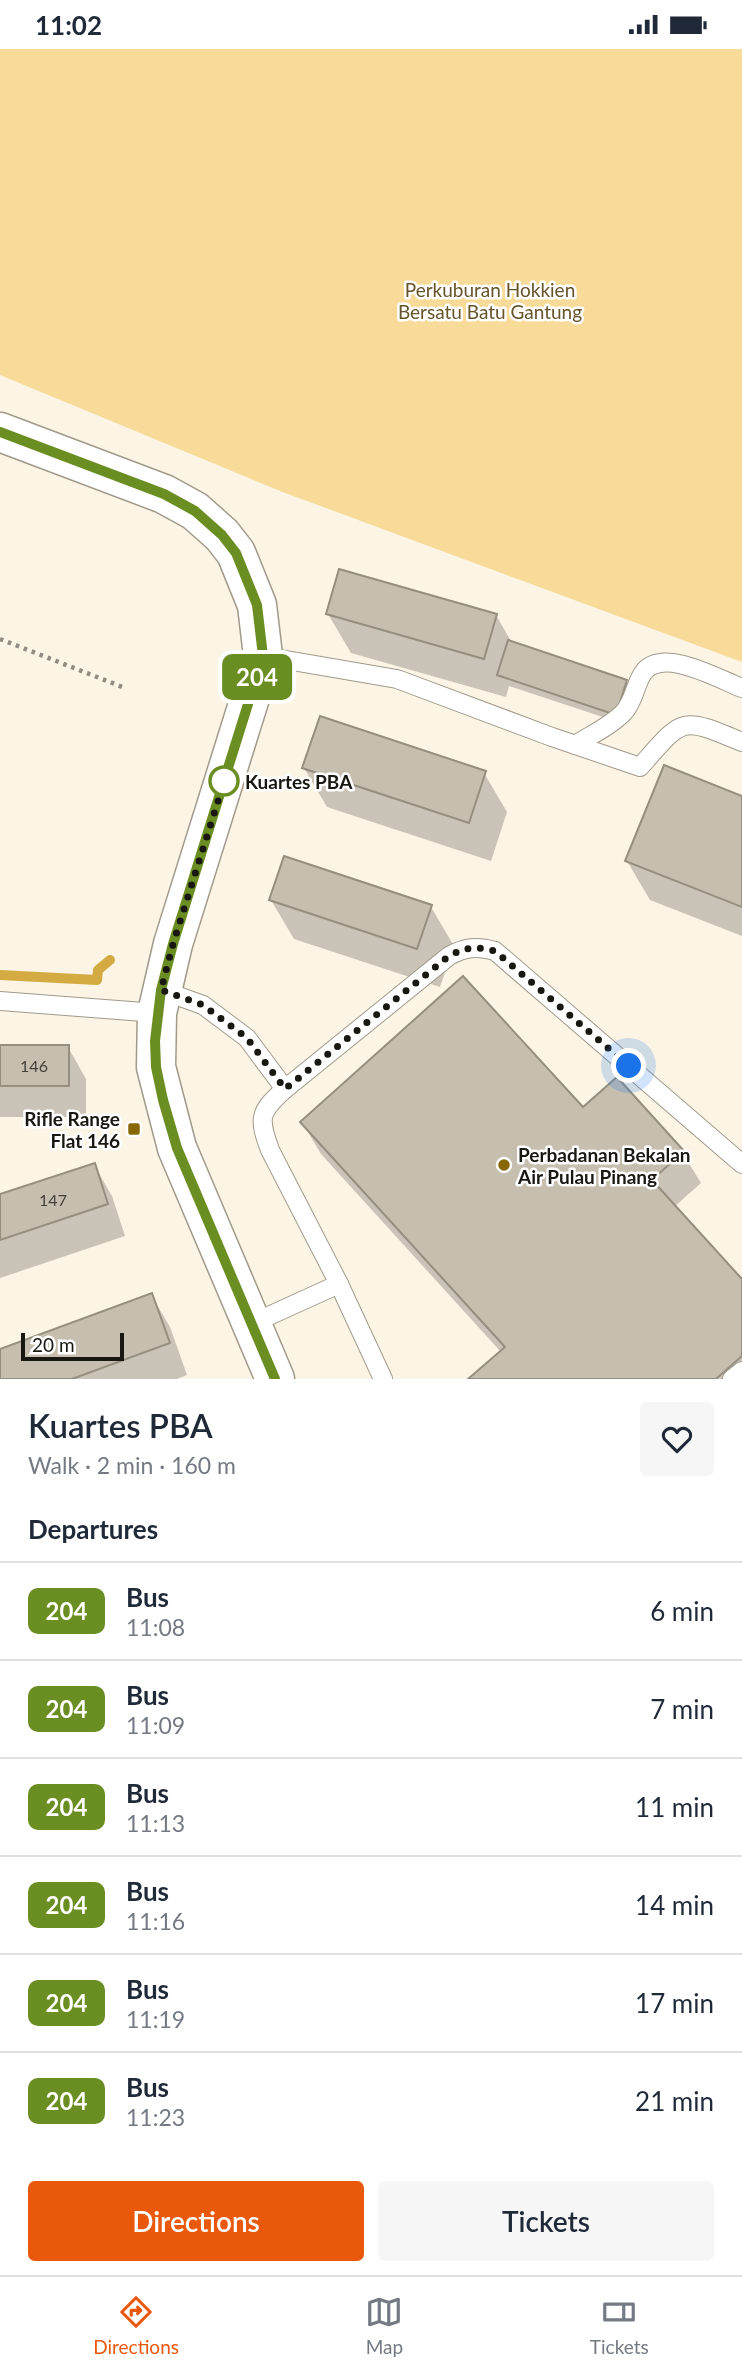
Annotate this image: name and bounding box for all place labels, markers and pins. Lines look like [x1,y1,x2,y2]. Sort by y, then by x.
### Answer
marker: Kuartes PBA [209,766,239,796]
place label: Kuartes PBA [245,770,353,793]
place label: Rifle Range Flat 146 [24,1107,120,1152]
marker: Rifle Range Flat 146 [126,1121,142,1137]
place label: Perbadanan Bekalan Air Pulau Pinang [517,1143,691,1188]
marker: Perbadanan Bekalan Air Pulau Pinang [496,1157,512,1173]

